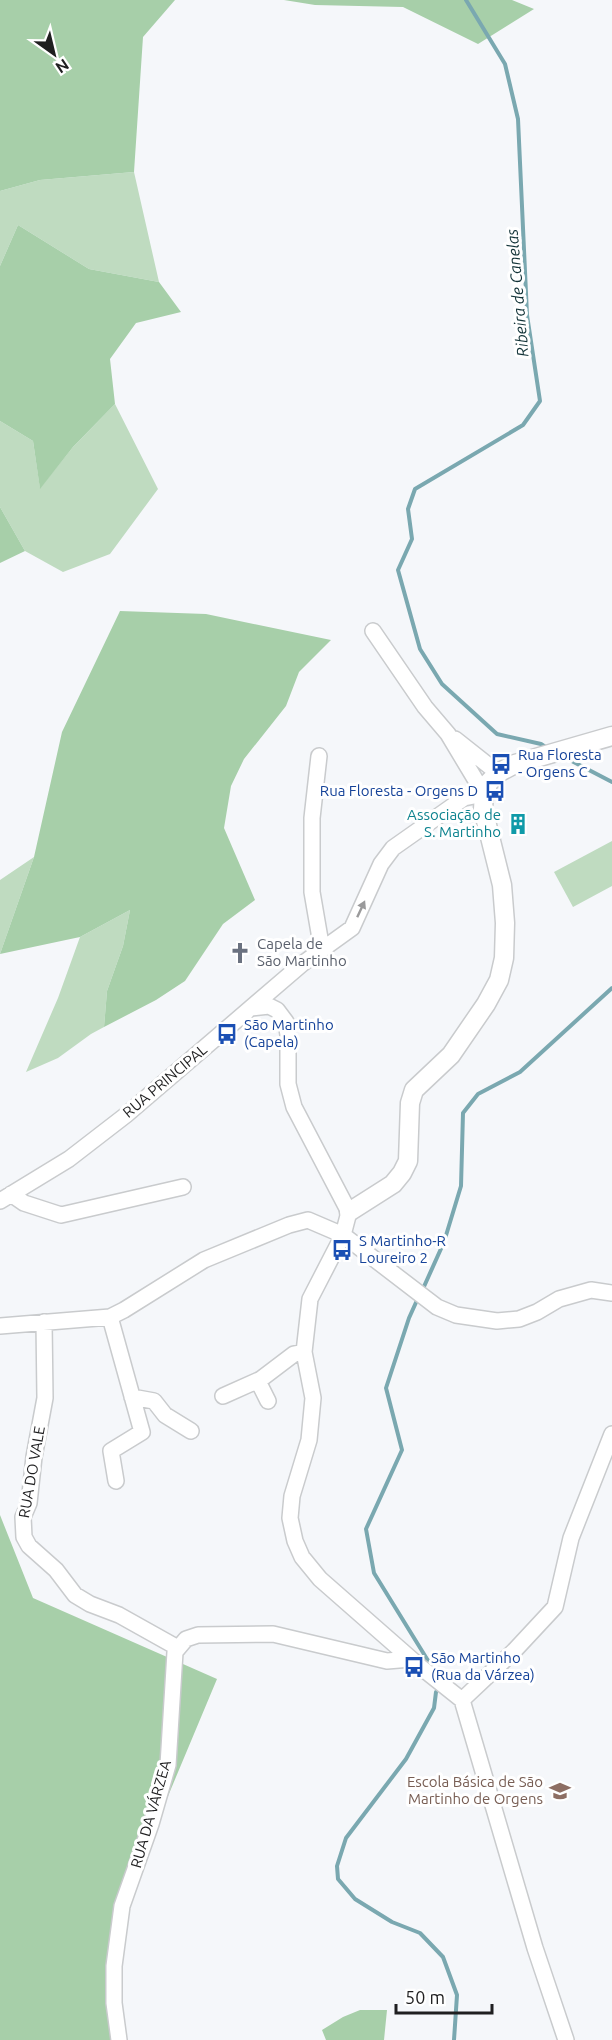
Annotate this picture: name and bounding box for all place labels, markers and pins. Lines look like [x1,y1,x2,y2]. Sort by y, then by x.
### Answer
place label: Rua Floresta - Orgens C [518,746,602,780]
bus stop icon: Rua Floresta - Orgens C [489,752,513,776]
bus stop icon: Rua Floresta - Orgens D [483,779,507,803]
place label: Rua Floresta - Orgens D [320,782,478,799]
place label: Associação de S. Martinho [407,806,501,840]
building icon: Associação de S. Martinho [506,812,530,836]
place label: Capela de São Martinho [257,935,347,969]
church icon: Capela de São Martinho [228,941,252,965]
place label: São Martinho (Capela) [244,1016,334,1050]
bus stop icon: São Martinho (Capela) [215,1022,239,1046]
place label: S Martinho-R Loureiro 2 [359,1232,446,1266]
bus stop icon: S Martinho-R Loureiro 2 [330,1238,354,1262]
place label: São Martinho (Rua da Várzea) [431,1649,535,1683]
bus stop icon: São Martinho (Rua da Várzea) [402,1655,426,1679]
place label: Escola Básica de São Martinho de Orgens [407,1773,543,1807]
school or university icon: Escola Básica de São Martinho de Orgens [548,1779,572,1803]

